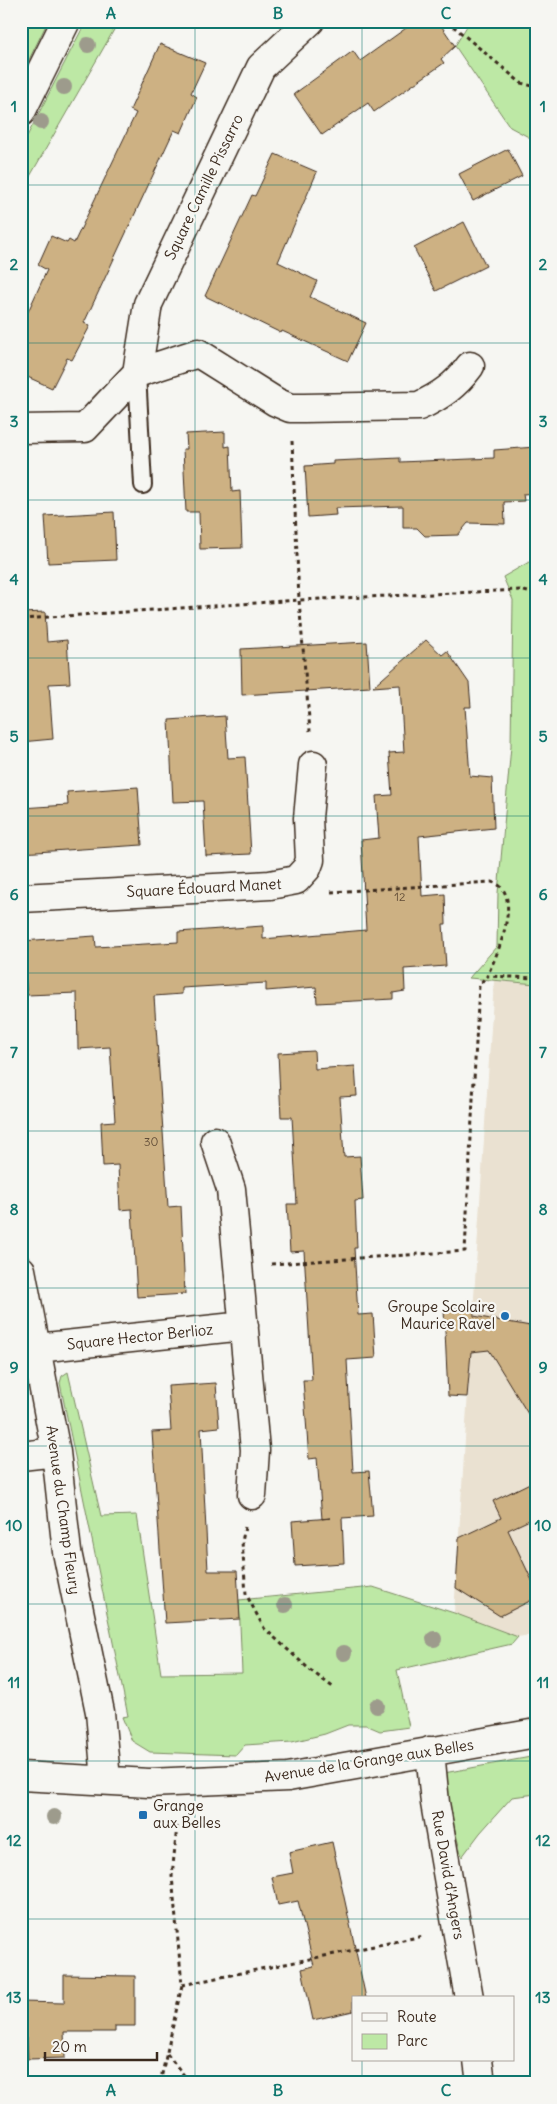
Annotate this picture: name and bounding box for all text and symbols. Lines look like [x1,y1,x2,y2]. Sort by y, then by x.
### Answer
text: A [106,3,116,23]
text: B [273,3,284,23]
text: C [441,3,452,23]
text: 1 [11,96,17,116]
text: 1 [540,96,546,116]
street label: Square Camille Pissarro [160,111,247,263]
text: 2 [10,254,19,274]
text: 2 [539,254,548,274]
text: 3 [9,411,19,431]
text: 3 [538,411,548,431]
text: 4 [9,569,19,589]
text: 4 [538,569,548,589]
text: 5 [9,726,19,746]
text: 5 [538,726,548,746]
street label: Square Édouard Manet [126,874,282,901]
text: 6 [9,884,19,904]
text: 6 [538,884,548,904]
house number: 12 [394,889,406,904]
text: 7 [10,1042,18,1062]
text: 7 [539,1042,547,1062]
house number: 30 [144,1134,158,1149]
text: 8 [9,1199,19,1219]
text: 8 [538,1199,548,1219]
place label: Groupe Scolaire Maurice Ravel [387,1297,495,1333]
marker: Groupe Scolaire Maurice Ravel [499,1310,511,1322]
street label: Square Hector Berlioz [66,1319,214,1354]
text: 9 [9,1357,19,1377]
text: 9 [538,1357,548,1377]
street label: Avenue du Champ Fleury [42,1424,85,1596]
text: 10 [6,1515,22,1535]
text: 10 [535,1515,551,1535]
text: 11 [8,1672,20,1692]
text: 11 [537,1672,549,1692]
street label: Avenue de la Grange aux Belles [263,1735,475,1786]
place label: Grange aux Belles [153,1796,221,1832]
marker: Grange aux Belles [137,1809,149,1821]
street label: Rue David d'Angers [428,1809,469,1941]
text: 12 [6,1830,22,1850]
text: 12 [535,1830,551,1850]
text: 13 [6,1987,22,2007]
text: 13 [535,1987,551,2007]
legend [352,1996,514,2062]
text: Route [397,2007,437,2026]
scale bar [45,2029,158,2061]
text: Parc [397,2031,428,2050]
text: 20 m [52,2037,87,2056]
text: A [106,2080,116,2100]
text: B [273,2080,284,2100]
text: C [441,2080,452,2100]

